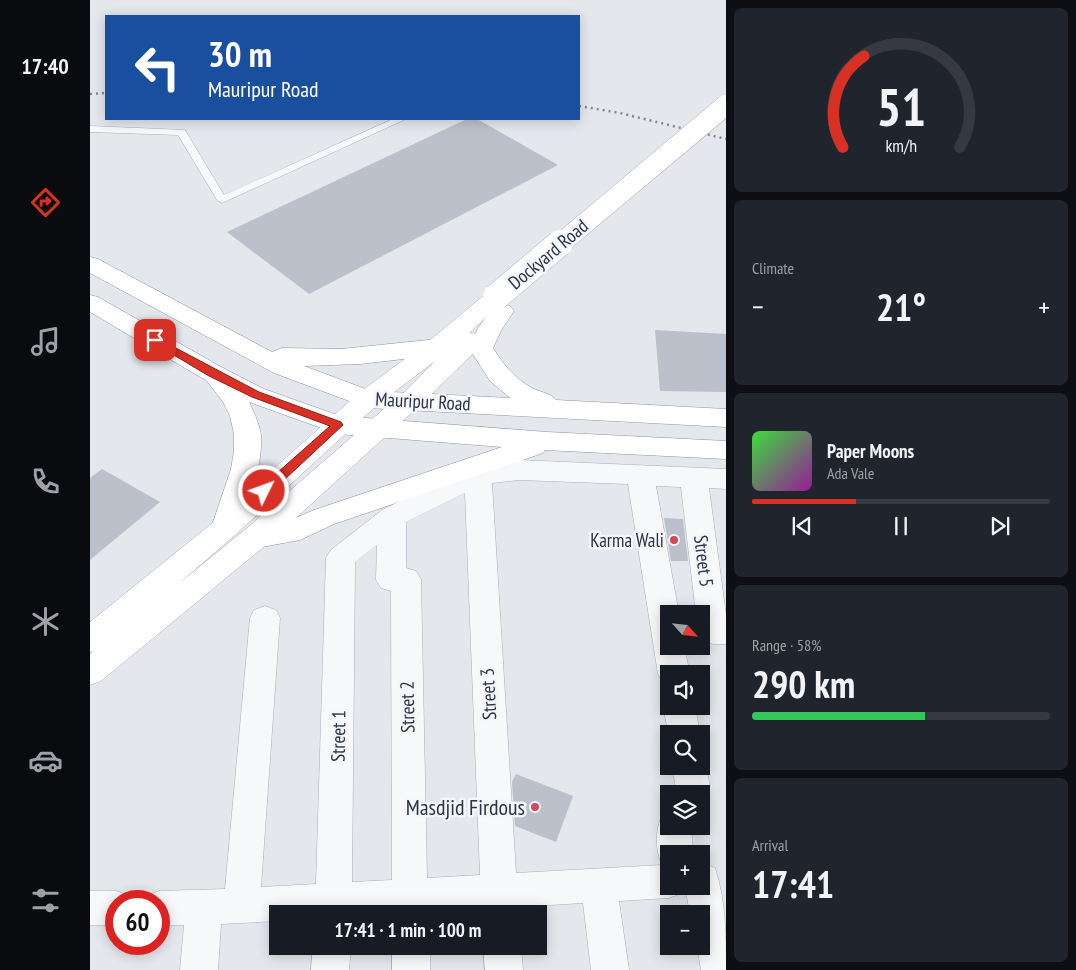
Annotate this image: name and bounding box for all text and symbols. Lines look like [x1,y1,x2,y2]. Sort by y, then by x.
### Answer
text: 30 m [208,31,272,77]
icon: left [125,35,190,100]
text: 17:40 [21,52,69,80]
text: 51 [876,73,926,140]
text: Mauripur Road [208,75,319,103]
text: km/h [885,134,917,157]
icon: directions [28,185,63,220]
street label: Dockyard Road [503,214,593,294]
text: Climate [752,258,794,278]
text: 21° [876,282,926,331]
text: − [752,288,764,325]
text: + [1038,288,1050,325]
pin [134,319,176,361]
icon: music [28,324,63,359]
icon: arrive [141,326,169,354]
street label: Mauripur Road [375,387,471,415]
text: Paper Moons [827,439,914,463]
text: Ada Vale [827,463,874,483]
icon: phone [28,464,63,499]
position arrow [237,464,289,516]
icon: previous [788,512,816,540]
icon: pause [887,512,915,540]
icon: next [986,512,1014,540]
place label: Karma Wali [590,528,664,552]
marker: Karma Wali [668,534,680,546]
street label: Street 5 [689,534,719,588]
icon: climate [28,604,63,639]
north arrow [660,605,710,655]
map controls [660,605,710,955]
text: Range · 58% [752,635,821,655]
text: 290 km [752,659,855,708]
button: sound [660,665,710,715]
street label: Street 3 [475,667,501,721]
street label: Street 2 [395,681,419,733]
street label: Street 1 [326,710,350,762]
button: search [660,725,710,775]
icon: car [28,743,63,778]
button: layers [660,785,710,835]
place label: Masdjid Firdous [406,793,525,821]
marker: Masdjid Firdous [529,801,541,813]
text: Arrival [752,835,788,855]
button: + [660,845,710,895]
text: 17:41 [752,859,834,908]
icon: filters [28,883,63,918]
speed limit sign: 60 [105,890,170,955]
button: − [660,905,710,955]
text: 17:41 · 1 min · 100 m [335,918,481,942]

